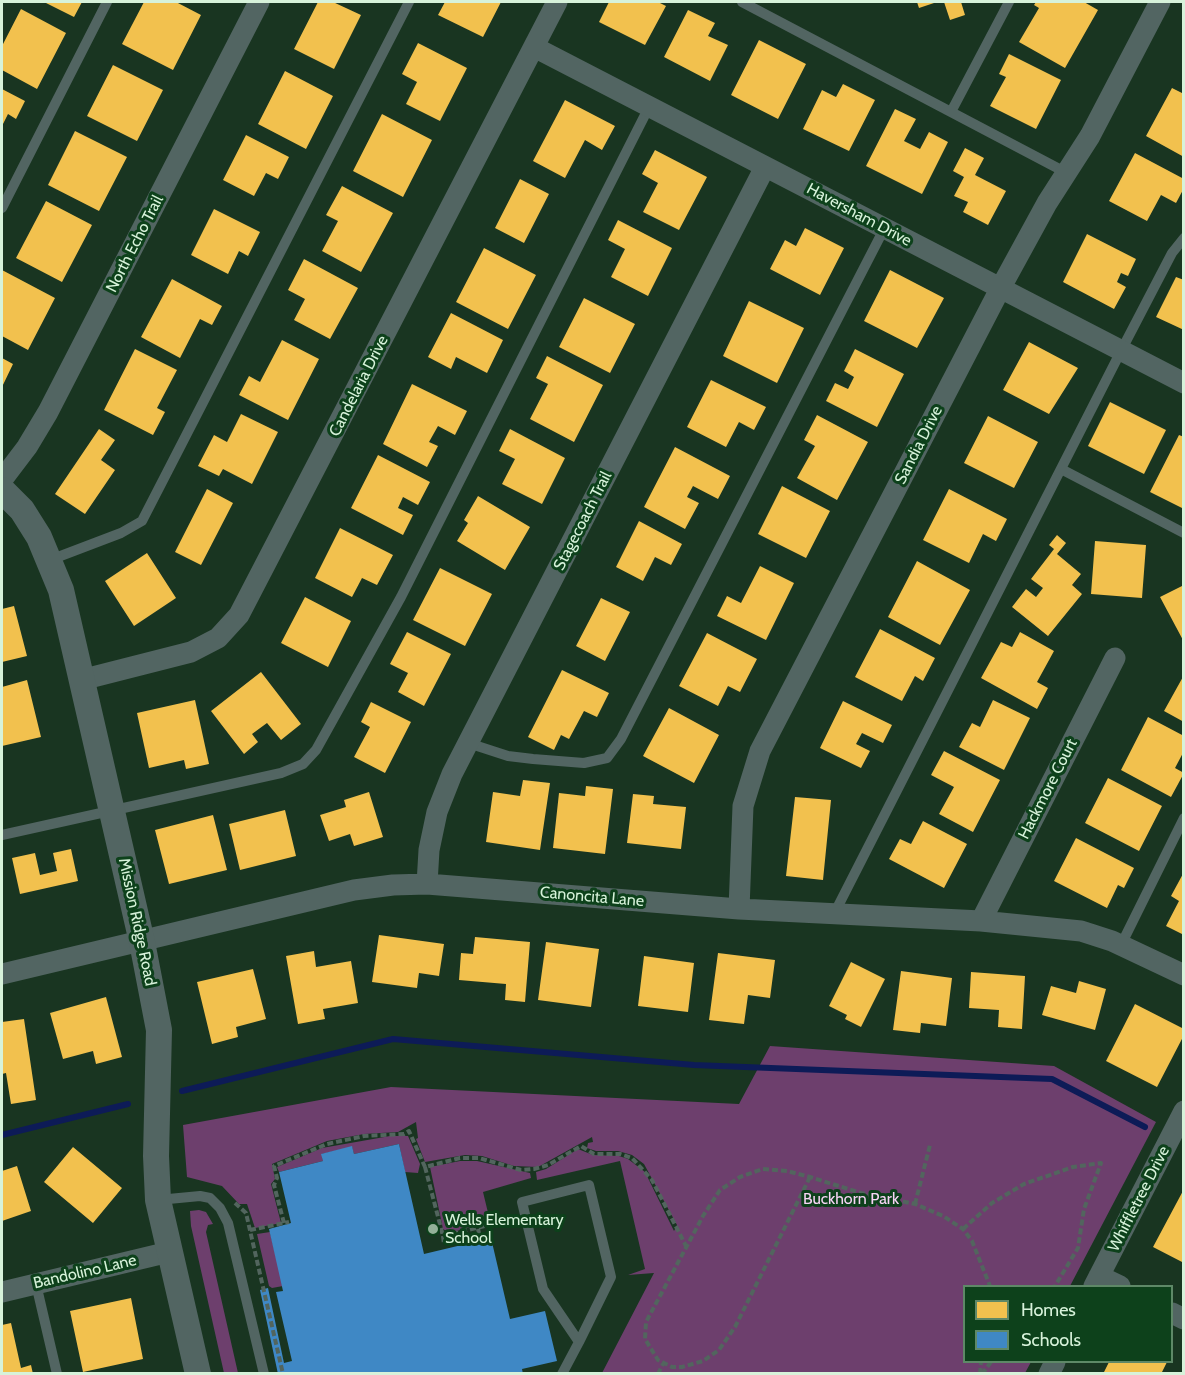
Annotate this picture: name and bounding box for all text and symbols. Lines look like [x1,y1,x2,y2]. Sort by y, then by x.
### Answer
street label: Haversham Drive [803,179,915,251]
street label: North Echo Trail [102,192,168,296]
street label: Candelaria Drive [325,332,393,440]
street label: Sandia Drive [891,403,947,487]
street label: Stagecoach Trail [550,468,616,574]
street label: Hackmore Court [1014,736,1082,842]
street label: Mission Ridge Road [114,856,160,988]
street label: Canoncita Lane [539,883,645,911]
street label: Whiffletree Drive [1104,1143,1174,1255]
park label: Buckhorn Park [803,1189,899,1209]
place label: Wells Elementary School [445,1210,563,1248]
marker: Wells Elementary School [426,1222,440,1236]
street label: Bandolino Lane [32,1251,138,1293]
legend [963,1285,1173,1363]
text: Homes [1021,1299,1076,1321]
text: Schools [1021,1329,1081,1351]

